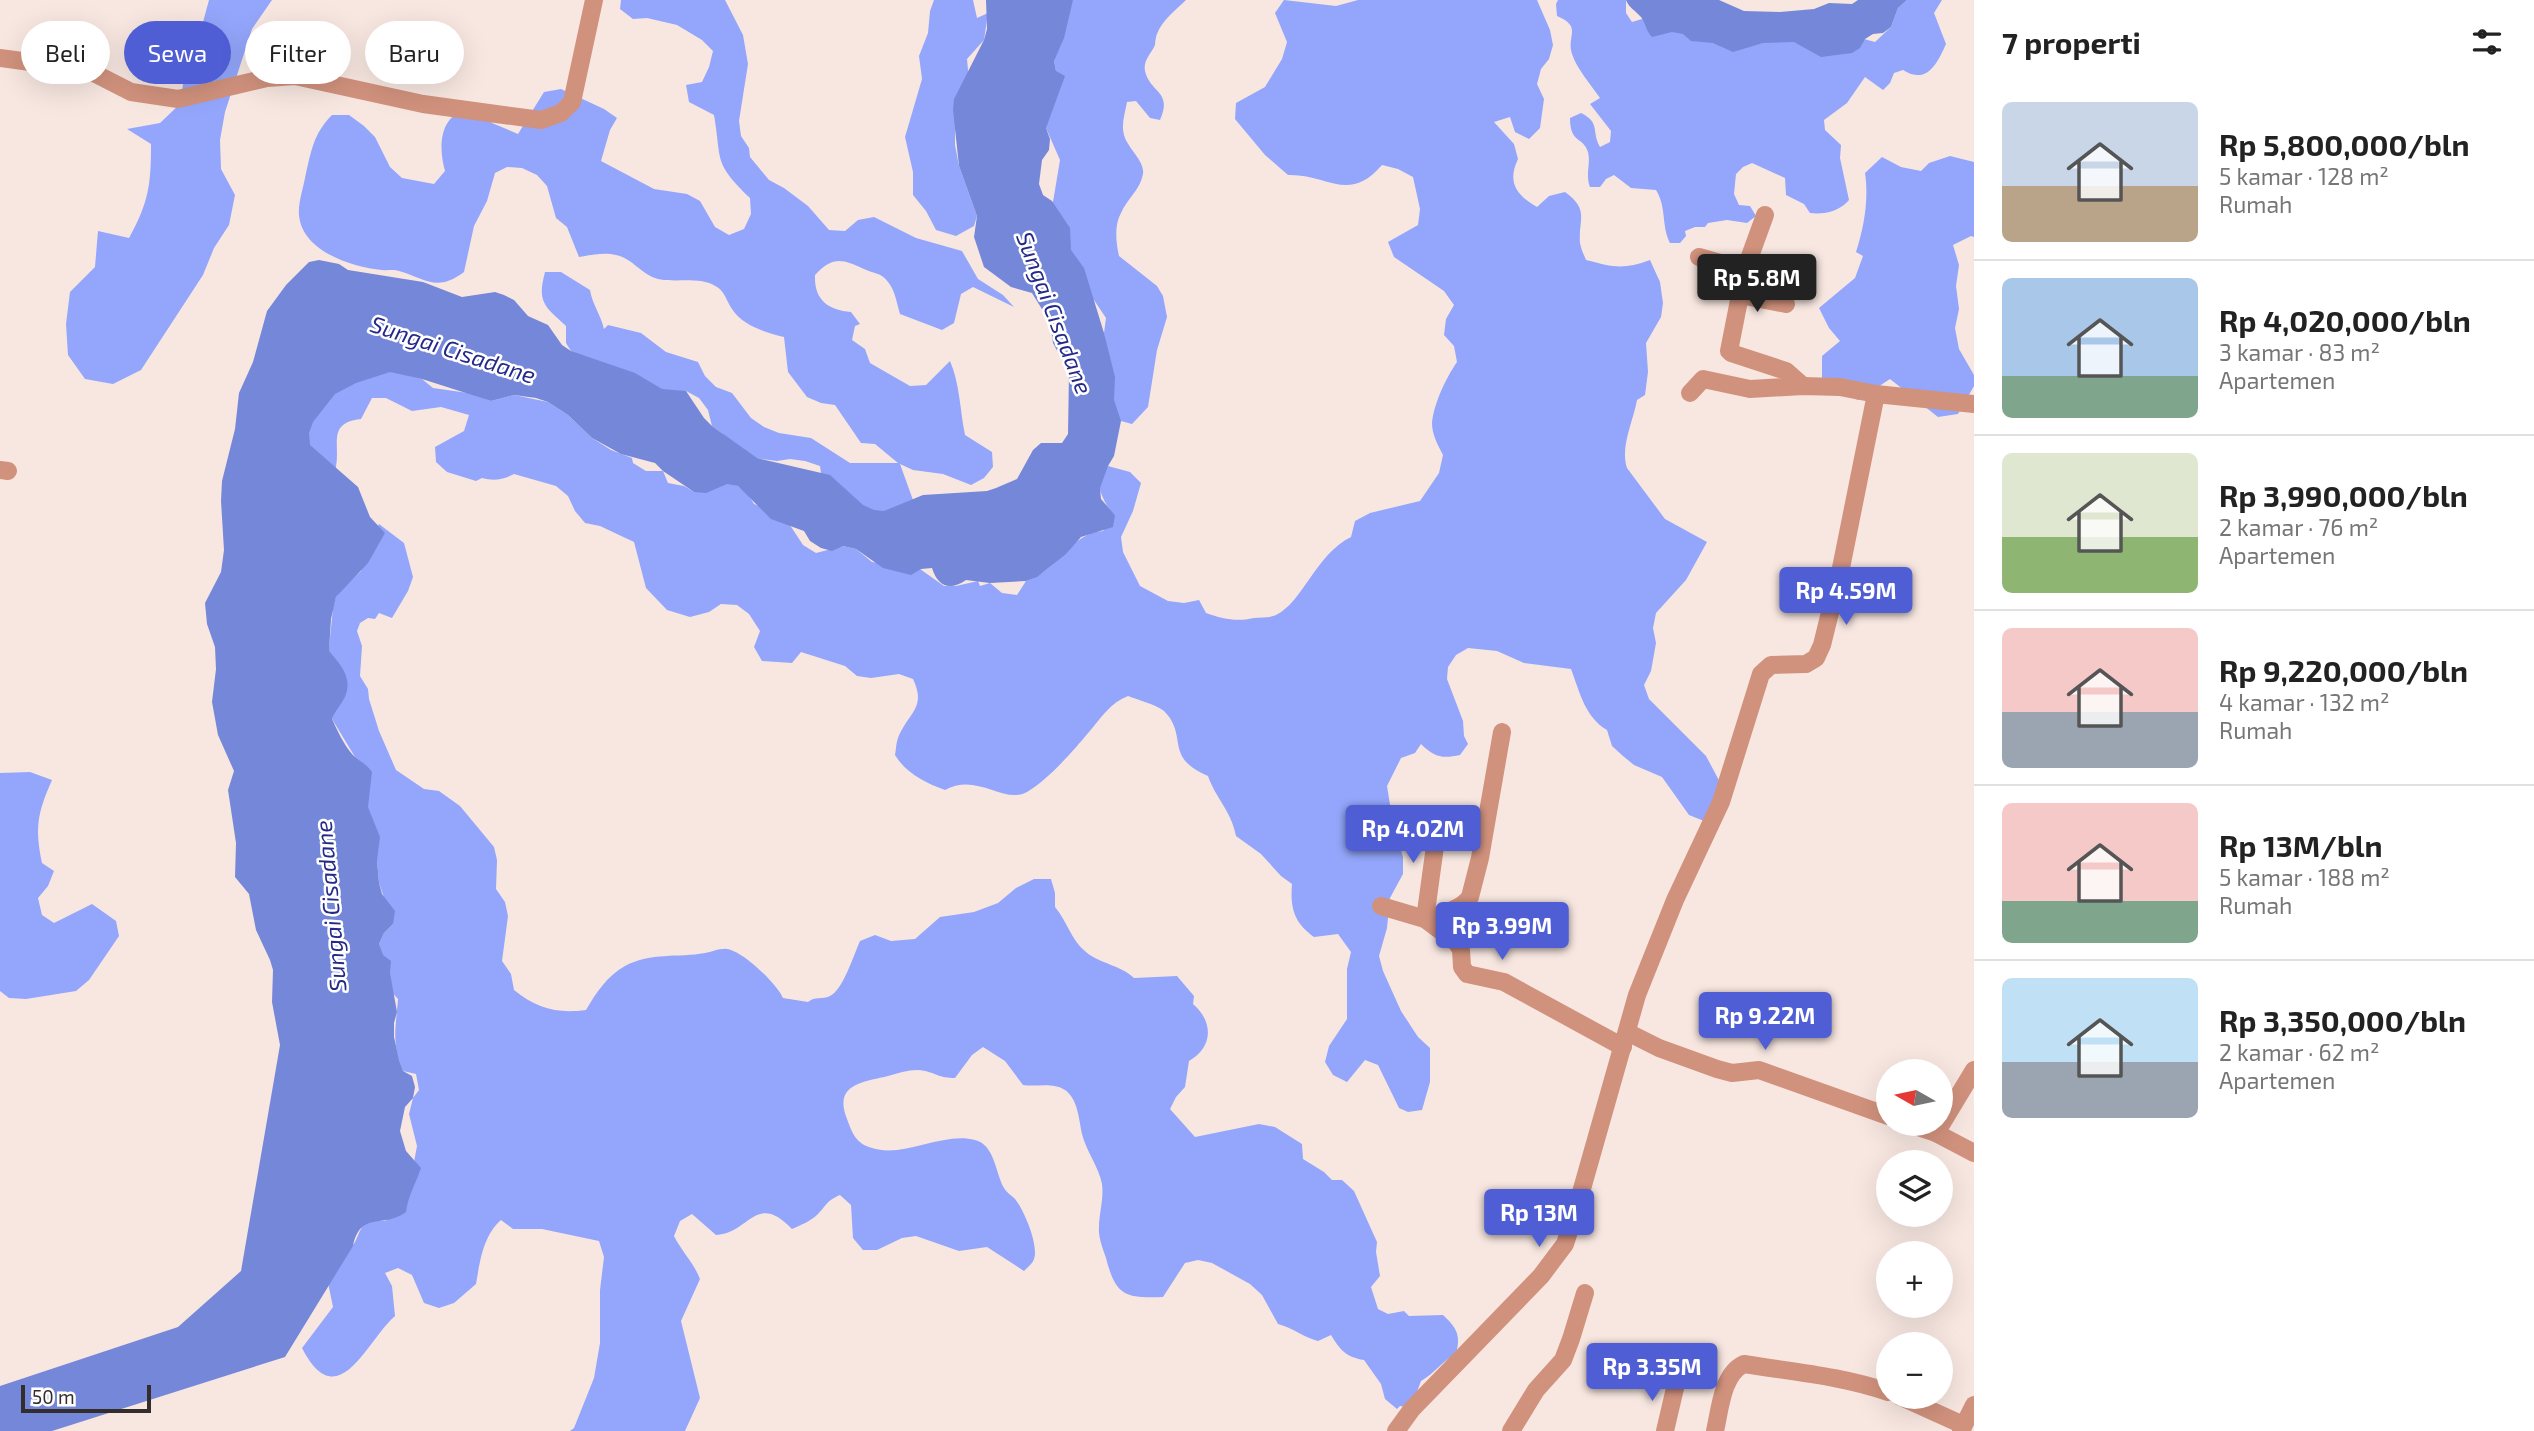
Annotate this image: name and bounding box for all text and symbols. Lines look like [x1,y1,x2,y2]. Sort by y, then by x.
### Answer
chip: Beli [21,21,110,84]
chip: Sewa [124,21,231,84]
chip: Filter [245,21,351,84]
chip: Baru [365,21,464,84]
icon: filters [2468,23,2506,61]
text: 7 properti [2002,24,2141,60]
text: Rp 5,800,000/bln [2219,126,2470,162]
icon: home [2058,130,2142,214]
text: 5 kamar · 128 m² [2219,162,2389,190]
text: Rumah [2219,190,2292,218]
water label: Sungai Cisadane [1011,227,1099,398]
pin: Rp 5.8M [1692,254,1822,314]
text: Rp 5.8M [1713,263,1801,291]
text: Rp 4,020,000/bln [2219,302,2471,338]
icon: home [2058,306,2142,390]
water label: Sungai Cisadane [367,309,539,389]
text: 3 kamar · 83 m² [2219,338,2380,366]
text: Apartemen [2219,366,2335,394]
text: Rp 3,990,000/bln [2219,477,2468,513]
icon: home [2058,481,2142,565]
text: 2 kamar · 76 m² [2219,513,2378,541]
text: Apartemen [2219,541,2335,569]
pin: Rp 4.59M [1774,568,1918,627]
text: Rp 4.59M [1795,576,1897,604]
text: Rp 9,220,000/bln [2219,652,2468,688]
icon: home [2058,656,2142,740]
text: 4 kamar · 132 m² [2219,688,2389,716]
text: Rumah [2219,716,2292,744]
pin: Rp 4.02M [1341,806,1485,865]
text: Rp 4.02M [1362,814,1464,842]
water label: Sungai Cisadane [309,819,351,993]
text: Rp 13M/bln [2219,827,2383,863]
icon: home [2058,831,2142,915]
text: 5 kamar · 188 m² [2219,863,2390,891]
text: Rumah [2219,891,2292,919]
pin: Rp 3.99M [1430,902,1574,962]
text: Rp 3.99M [1452,911,1552,939]
pin: Rp 9.22M [1693,992,1837,1052]
text: Rp 9.22M [1715,1001,1815,1029]
text: Rp 3,350,000/bln [2219,1002,2466,1038]
icon: home [2058,1006,2142,1090]
text: 2 kamar · 62 m² [2219,1038,2379,1066]
north arrow [1876,1059,1953,1136]
map controls [1876,1059,1953,1409]
text: Apartemen [2219,1066,2335,1094]
button: layers [1876,1150,1953,1227]
pin: Rp 13M [1482,1190,1596,1249]
text: Rp 13M [1500,1198,1578,1226]
button: + [1876,1241,1953,1318]
button: − [1876,1332,1953,1409]
pin: Rp 3.35M [1580,1344,1724,1403]
text: Rp 3.35M [1602,1352,1702,1380]
scale bar [21,1382,150,1414]
text: 50 m [32,1385,75,1408]

